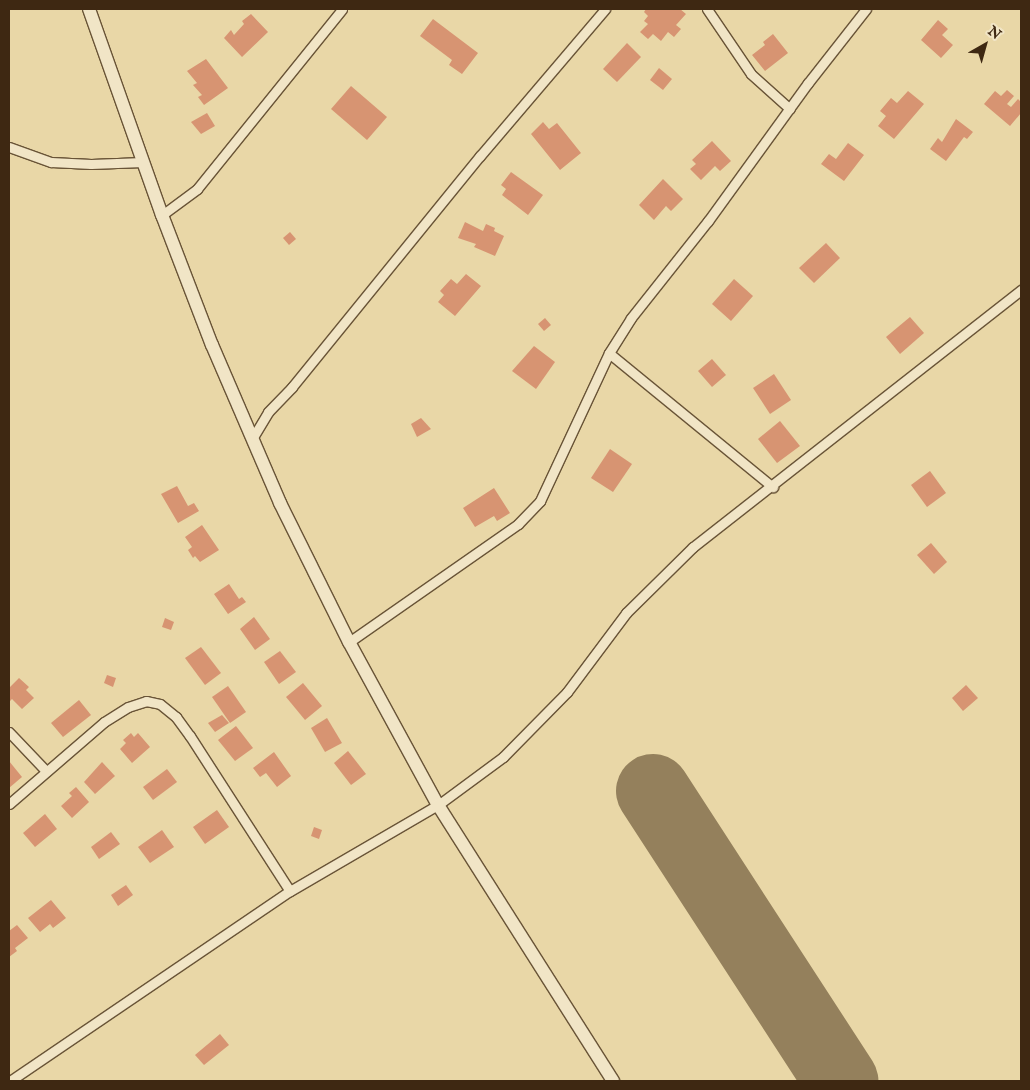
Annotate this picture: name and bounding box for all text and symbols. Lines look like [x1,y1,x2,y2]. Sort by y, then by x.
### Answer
north arrow [960,20,1010,70]
text: N [984,22,1005,44]

